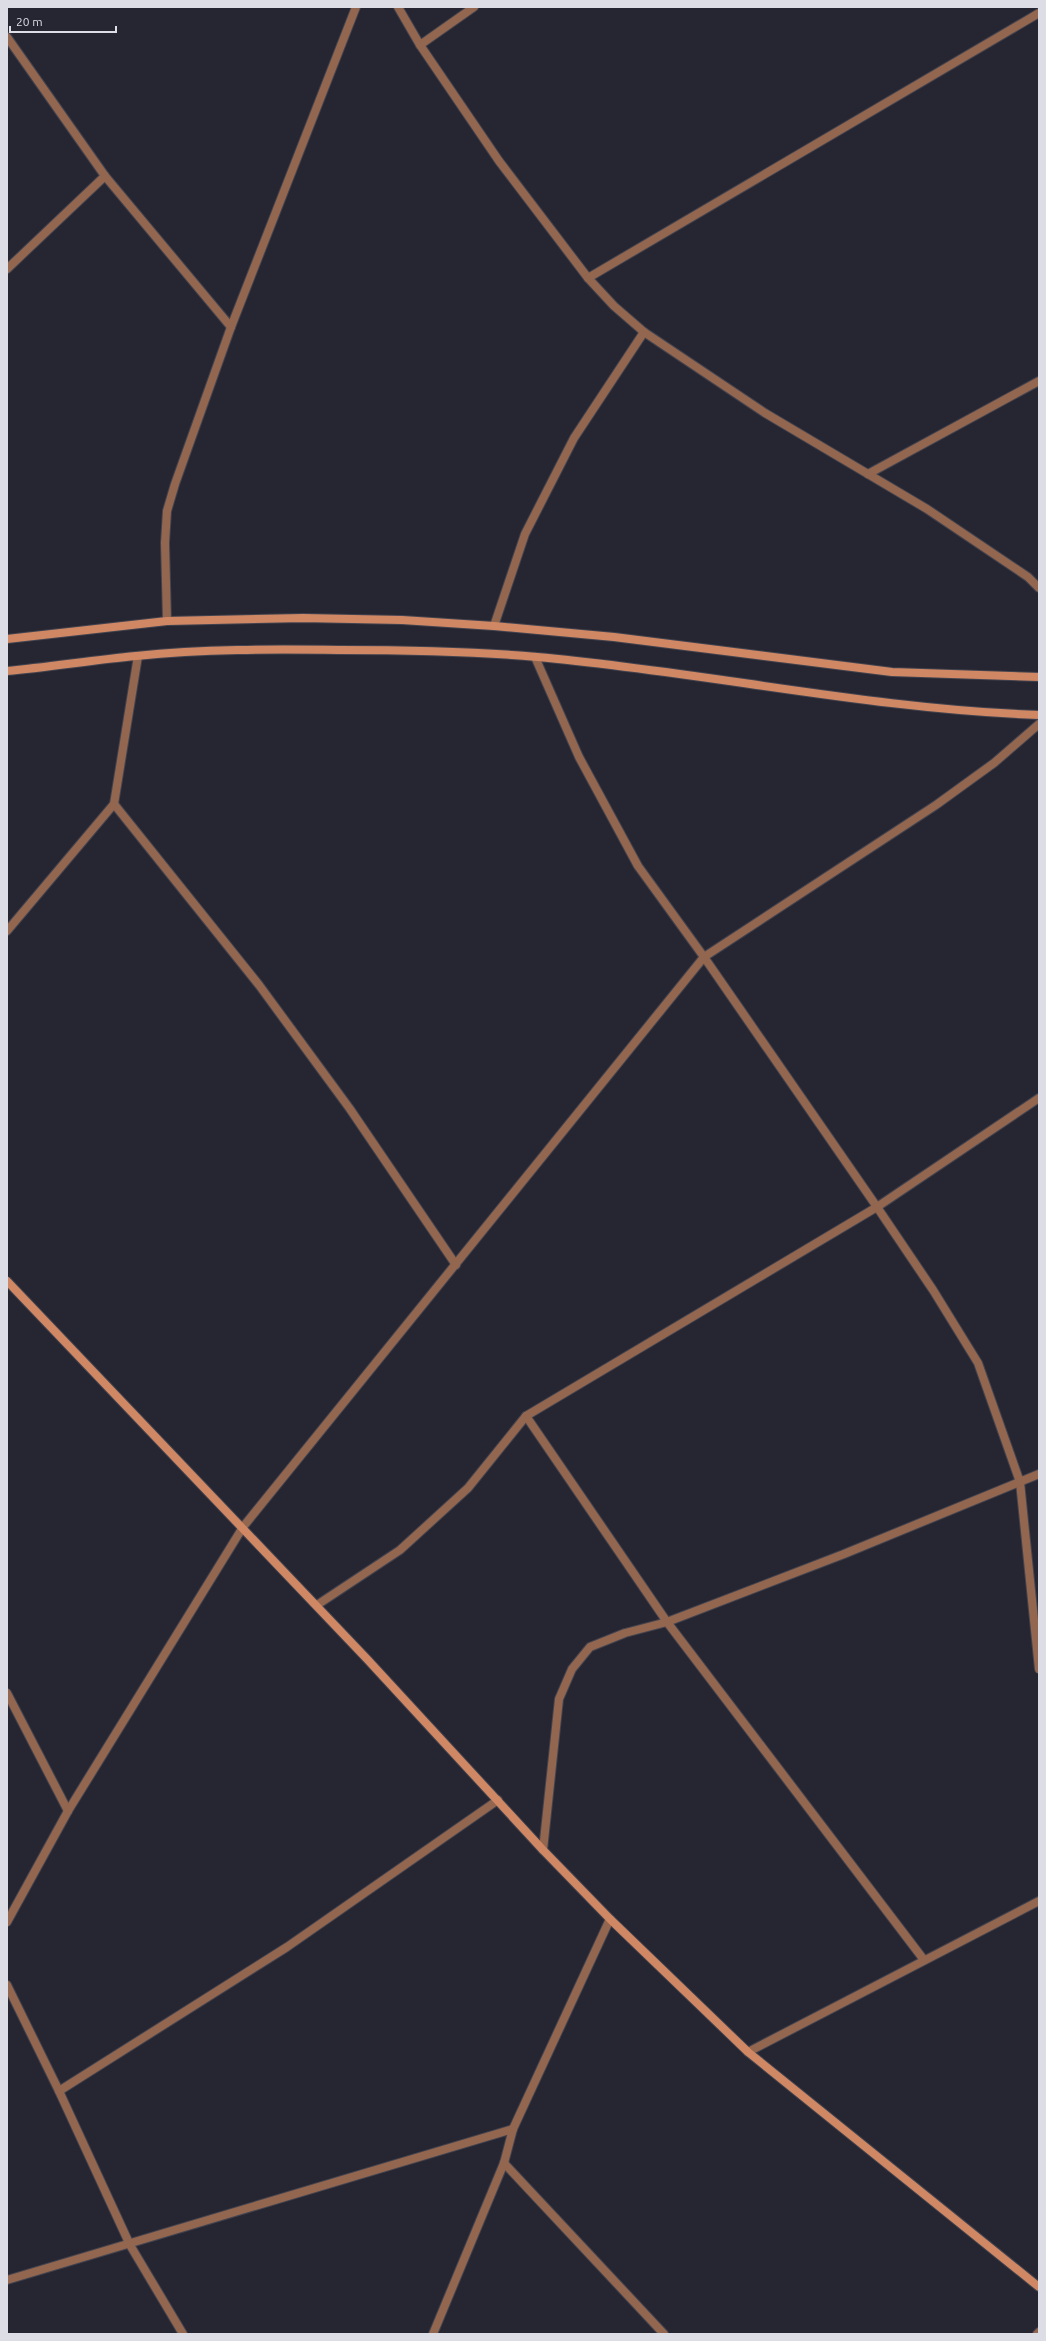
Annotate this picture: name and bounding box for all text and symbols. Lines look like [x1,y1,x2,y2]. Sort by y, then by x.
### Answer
scale bar [10,8,116,34]
text: 20 m [16,15,43,28]

